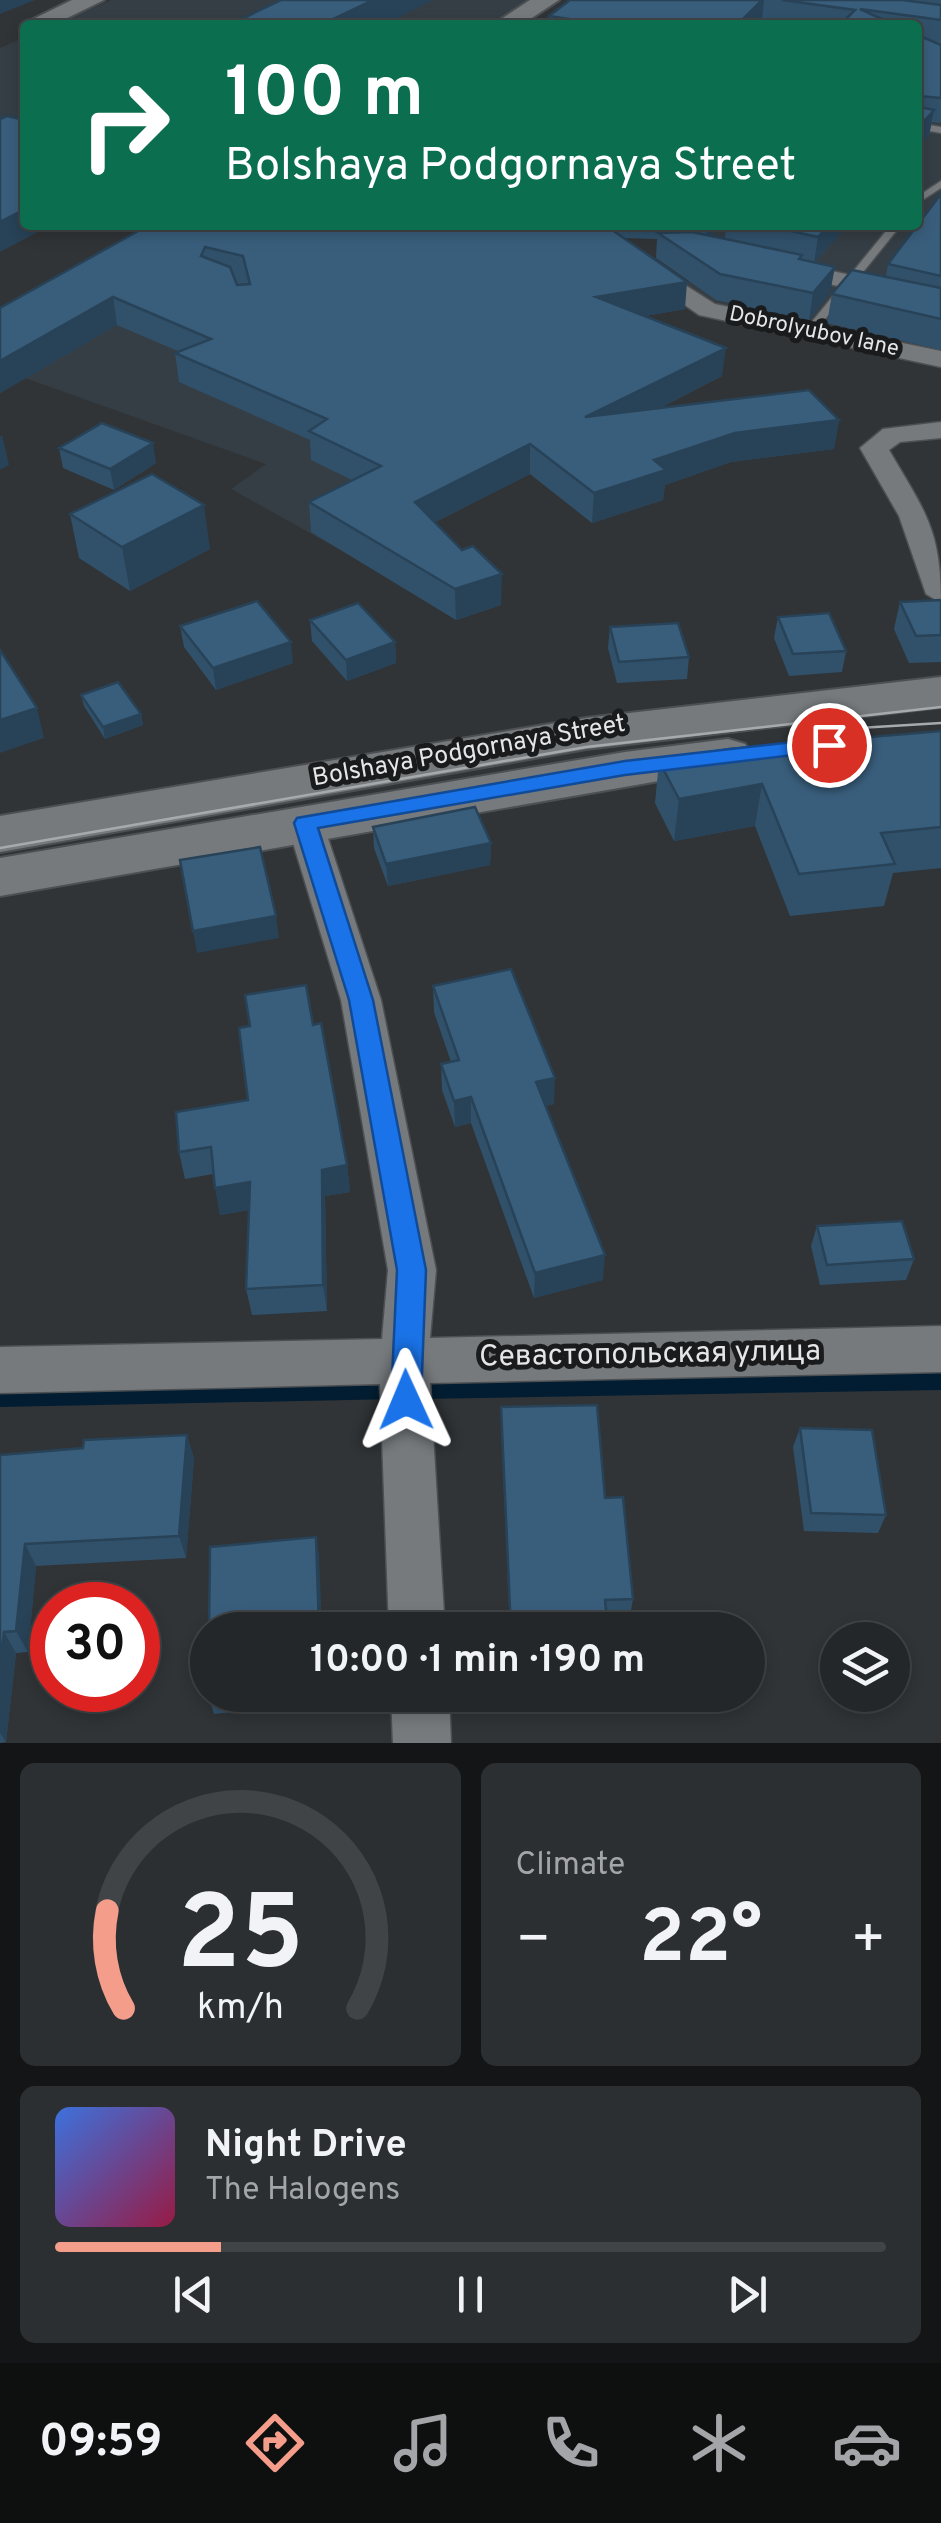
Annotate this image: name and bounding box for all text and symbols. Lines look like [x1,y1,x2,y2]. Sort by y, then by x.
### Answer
text: 100 m [225,52,424,141]
icon: right [60,60,190,190]
text: Bolshaya Podgornaya Street [225,139,796,196]
street label: Dobrolyubov lane [727,301,901,363]
pin [787,703,872,788]
street label: Bolshaya Podgornaya Street [310,709,628,795]
icon: arrive [802,718,857,773]
street label: Севастопольская улица [479,1334,821,1376]
position arrow [354,1348,458,1452]
speed limit sign: 30 [30,1582,160,1712]
map controls [820,1622,910,1712]
button: layers [820,1622,910,1712]
text: 10:00 · 1 min · 190 m [310,1637,645,1686]
text: Climate [516,1846,625,1886]
text: 25 [177,1874,304,2006]
text: 22° [639,1894,762,1989]
text: − [516,1907,551,1977]
text: + [851,1907,886,1977]
text: km/h [197,1986,284,2032]
text: Night Drive [205,2122,407,2171]
text: The Halogens [205,2171,400,2211]
icon: previous [166,2267,221,2322]
icon: pause [443,2267,498,2322]
icon: next [720,2267,775,2322]
icon: directions [240,2408,310,2478]
icon: music [388,2408,458,2478]
icon: phone [536,2408,606,2478]
icon: climate [684,2408,754,2478]
icon: car [832,2408,902,2478]
text: 09:59 [39,2415,162,2472]

